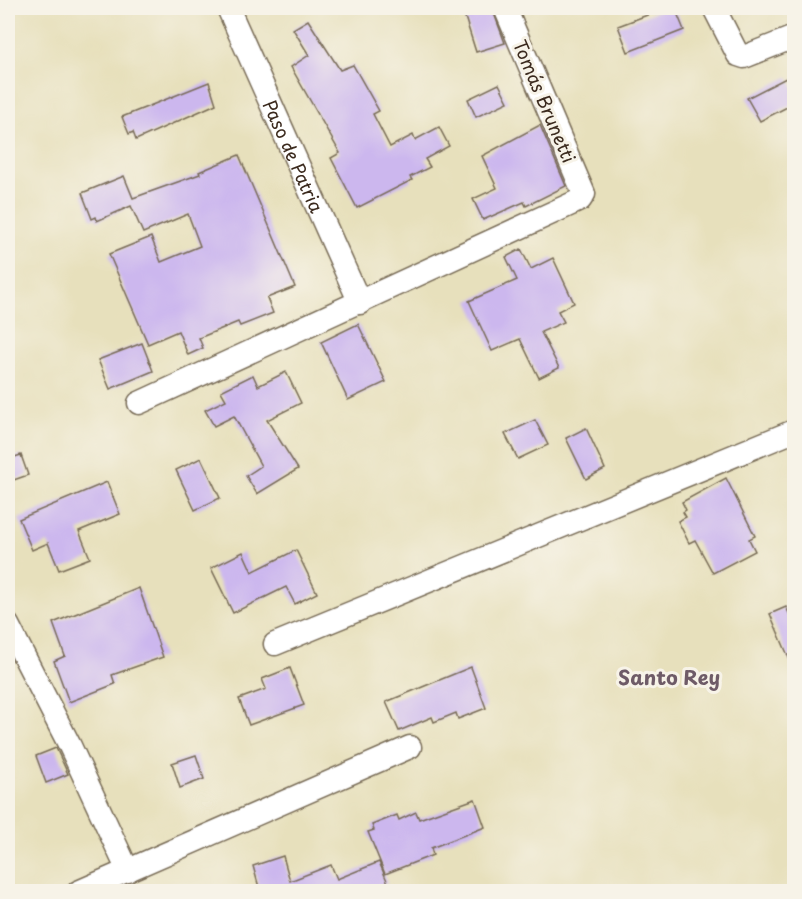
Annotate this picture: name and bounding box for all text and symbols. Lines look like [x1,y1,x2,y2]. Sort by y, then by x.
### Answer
street label: Tomás Brunetti [507,35,583,167]
street label: Paso de Patria [257,95,331,217]
district label: Santo Rey [618,662,720,692]

